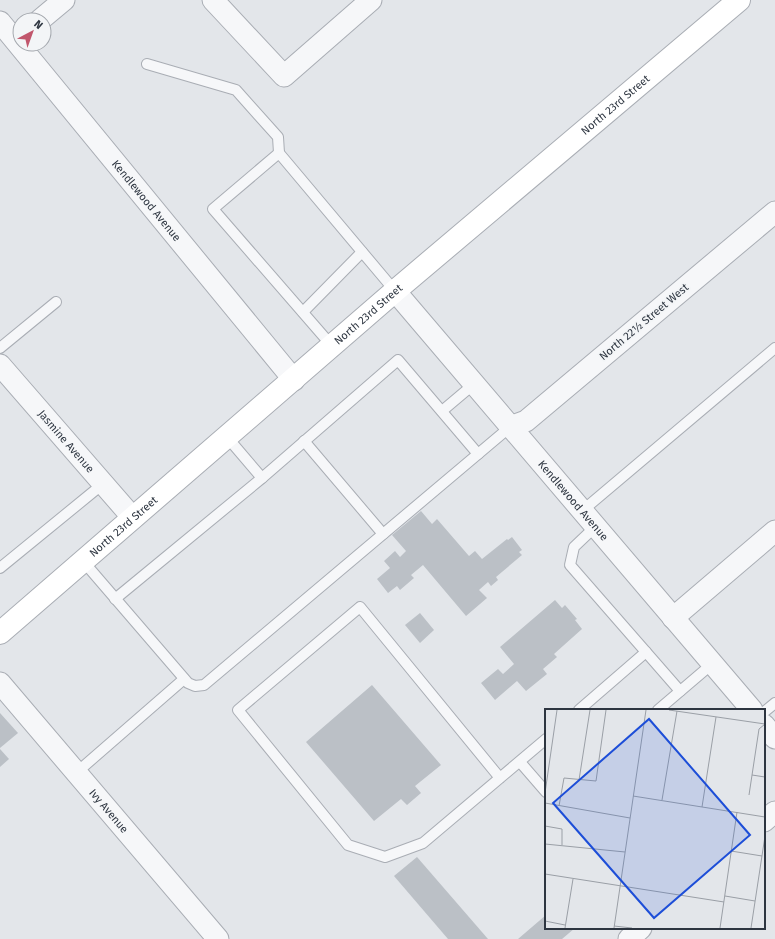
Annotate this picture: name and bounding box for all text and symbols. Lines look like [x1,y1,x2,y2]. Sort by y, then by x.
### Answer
north arrow [12,12,52,52]
text: N [31,18,45,32]
street label: North 23rd Street [578,72,652,137]
street label: Kendlewood Avenue [109,157,184,244]
street label: North 23rd Street [332,281,405,347]
street label: North 22½ Street West [597,281,691,363]
street label: Jasmine Avenue [35,407,97,475]
street label: Kendlewood Avenue [536,458,611,543]
street label: North 23rd Street [87,493,160,559]
inset map [545,709,765,929]
street label: Ivy Avenue [87,786,131,836]

